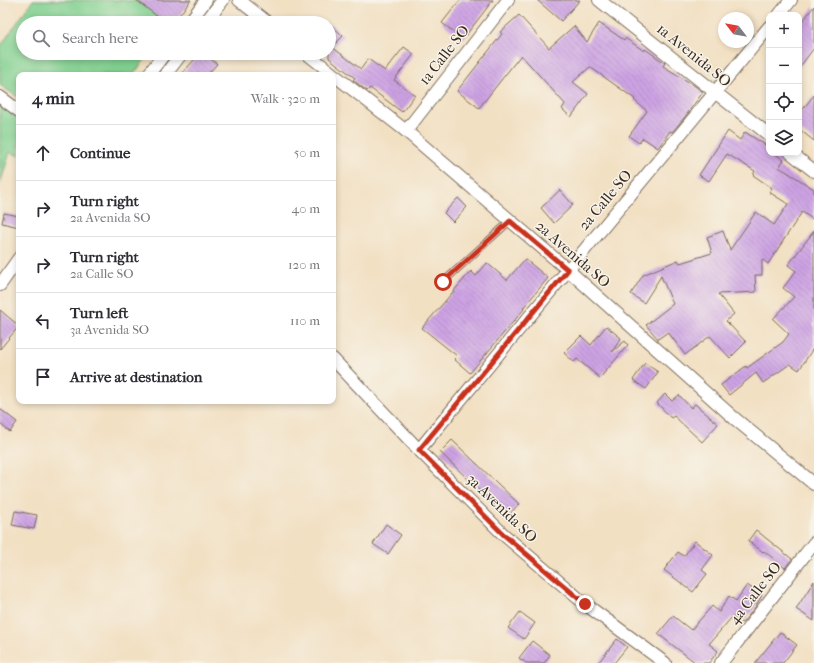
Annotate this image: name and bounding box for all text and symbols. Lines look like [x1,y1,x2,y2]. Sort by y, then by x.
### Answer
north arrow [718,12,754,48]
map controls [766,12,802,156]
button: + [766,12,802,48]
search box [16,16,336,60]
street label: 1a Avenida SO [653,20,735,91]
street label: 1a Calle SO [415,21,473,89]
icon: search [30,27,52,49]
text: Search here [62,29,138,47]
button: − [766,48,802,84]
button: locate [766,84,802,120]
text: 4 min [32,88,75,108]
text: Walk · 320 m [251,91,320,106]
button: layers [766,120,802,156]
icon: ahead [32,142,54,164]
text: Continue [70,144,130,162]
text: 50 m [294,145,320,160]
street label: 2a Calle SO [575,166,636,234]
text: Turn right [70,192,139,210]
icon: right [32,198,54,220]
text: 40 m [292,201,320,216]
text: 2a Avenida SO [70,210,151,225]
street label: 2a Avenida SO [532,217,614,291]
text: Turn right [70,248,139,266]
icon: right [32,254,54,276]
text: 120 m [288,257,320,272]
text: 2a Calle SO [70,266,134,281]
route start [434,273,452,291]
text: Turn left [70,304,128,322]
icon: left [32,310,54,332]
text: 110 m [290,313,320,328]
text: 3a Avenida SO [70,322,149,337]
icon: arrive [32,366,54,388]
text: Arrive at destination [70,368,202,386]
street label: 3a Avenida SO [463,470,541,546]
street label: 4a Calle SO [725,558,785,628]
route end [576,595,594,613]

